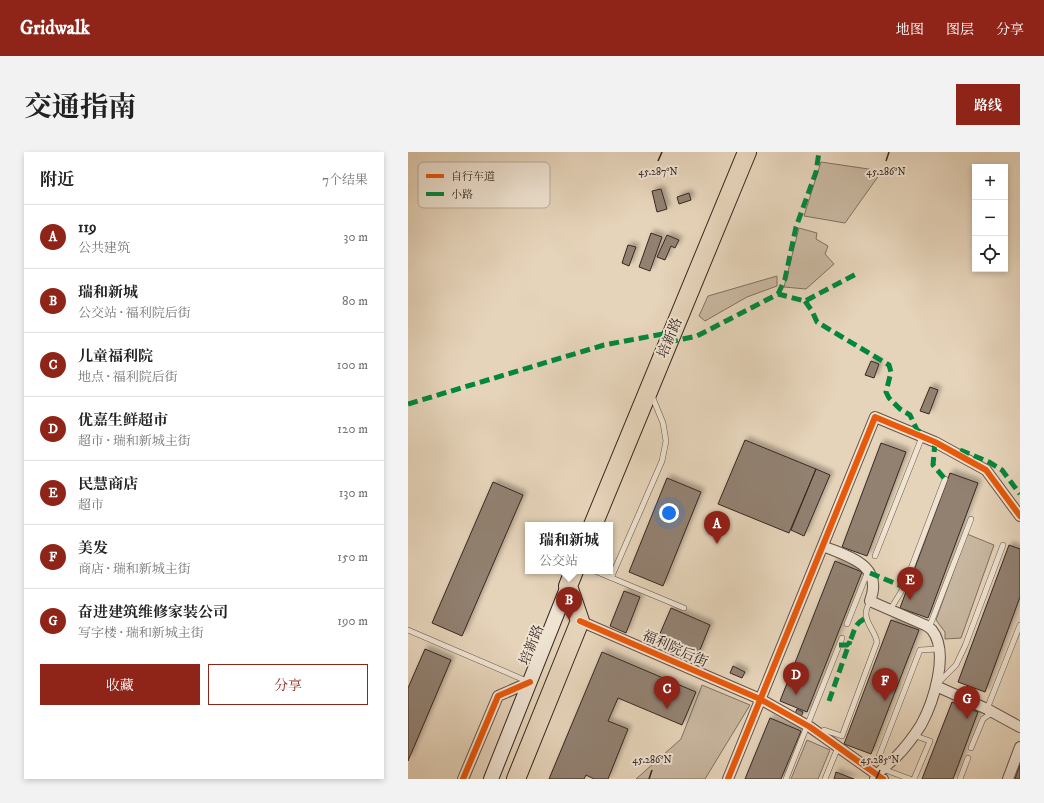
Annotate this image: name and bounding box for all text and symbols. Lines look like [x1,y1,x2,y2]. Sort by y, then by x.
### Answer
text: Gridwalk [20,17,90,40]
text: 地图 [896,21,924,39]
text: 图层 [946,21,974,39]
text: 分享 [996,21,1024,39]
button: 路线 [956,84,1020,125]
text: 交通指南 [24,90,136,125]
legend [418,162,550,208]
map controls [972,164,1008,272]
button: + [972,164,1008,200]
text: 45.287°N [638,166,678,178]
text: 45.286°N [866,166,906,178]
text: 附近 [40,169,74,191]
text: 自行车道 [451,170,495,184]
text: 7个结果 [322,172,368,188]
text: 小路 [451,188,473,202]
button: − [972,200,1008,236]
text: 119 [78,218,96,237]
text: A [49,229,57,245]
text: 30 m [344,229,368,245]
button: locate [972,236,1008,272]
text: 公共建筑 [78,240,130,256]
text: 瑞和新城 [78,283,138,302]
text: B [49,293,57,309]
text: 80 m [342,293,368,309]
text: 公交站 · 福利院后街 [78,305,191,321]
street label: 培新路 [654,315,686,361]
text: 儿童福利院 [78,347,153,366]
text: C [49,357,57,373]
text: 100 m [337,357,368,373]
text: 地点 · 福利院后街 [78,369,178,385]
text: 优嘉生鲜超市 [78,411,168,430]
text: D [48,421,58,437]
text: 120 m [337,421,368,437]
text: 超市 · 瑞和新城主街 [78,433,191,449]
text: 民慧商店 [78,475,138,494]
text: E [48,485,58,501]
text: 130 m [339,485,368,501]
text: 超市 [78,497,104,513]
your location [659,503,679,523]
pin: A [704,511,730,544]
popup [525,522,613,574]
text: 瑞和新城 [539,531,599,550]
text: 美发 [78,539,108,558]
text: F [49,549,57,565]
text: 150 m [337,549,368,565]
text: 公交站 [539,553,578,569]
text: 商店 · 瑞和新城主街 [78,561,191,577]
pin: E [897,567,923,600]
pin: B [556,587,582,620]
text: 奋进建筑维修家装公司 [78,603,228,622]
text: G [48,613,58,629]
text: 190 m [337,613,368,629]
street label: 培新路 [516,622,548,668]
text: 写字楼 · 瑞和新城主街 [78,625,204,641]
street label: 福利院后街 [639,627,711,671]
pin: D [783,662,809,695]
button: 收藏 [40,664,200,705]
button: 分享 [208,664,368,705]
pin: F [872,668,898,701]
pin: C [654,676,680,709]
pin: G [954,686,980,719]
text: 45.286°N [632,754,672,766]
text: 45.285°N [860,754,900,766]

